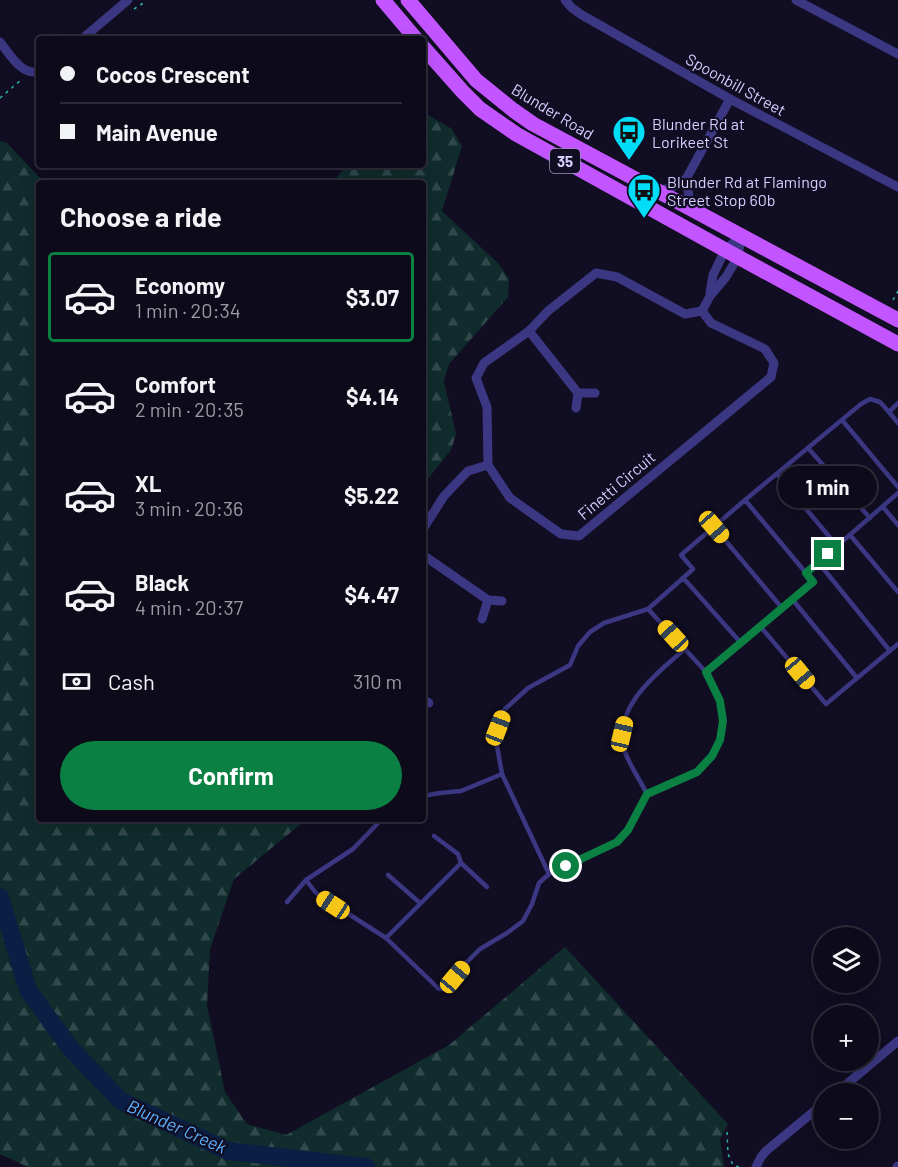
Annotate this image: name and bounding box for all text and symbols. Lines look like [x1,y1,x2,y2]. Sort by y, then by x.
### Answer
street label: Spoonbill Street [683,49,789,119]
text: Cocos Crescent [96,61,250,87]
street label: Blunder Road [508,79,598,143]
bus stop icon: Blunder Rd at Lorikeet St [611,114,647,161]
place label: Blunder Rd at Lorikeet St [652,114,745,151]
text: Main Avenue [96,119,218,145]
road number: 35 [550,149,580,173]
bus stop icon: Blunder Rd at Flamingo Street Stop 60b [626,172,662,219]
place label: Blunder Rd at Flamingo Street Stop 60b [667,172,827,209]
text: Choose a ride [60,200,222,232]
icon: car [63,270,117,324]
text: Economy [135,272,225,298]
text: $3.07 [346,284,399,310]
text: 1 min · 20:34 [135,298,241,322]
icon: car [63,369,117,423]
text: Comfort [135,371,216,397]
text: $4.14 [346,383,399,409]
text: 2 min · 20:35 [135,397,244,421]
street label: Finetti Circuit [573,447,659,523]
callout: 1 min [778,467,878,509]
icon: car [63,468,117,522]
text: XL [135,470,161,496]
text: 1 min [806,475,849,499]
text: $5.22 [344,482,399,508]
text: 3 min · 20:36 [135,496,243,520]
car [695,508,733,546]
route end [814,540,841,567]
icon: car [63,567,117,621]
text: Black [135,569,189,595]
text: $4.47 [345,581,399,607]
text: 4 min · 20:37 [135,595,243,619]
car [654,617,692,655]
car [782,653,818,693]
icon: cash [60,665,93,698]
text: Cash [108,668,155,694]
text: 310 m [353,669,402,693]
car [483,708,513,748]
car [609,714,635,754]
button: Confirm [60,741,402,810]
route start [552,852,579,879]
car [313,888,353,922]
map controls [813,927,879,1149]
button: layers [813,927,879,993]
car [437,957,473,997]
button: + [813,1005,879,1071]
button: − [813,1083,879,1149]
water label: Blunder Creek [124,1094,230,1158]

